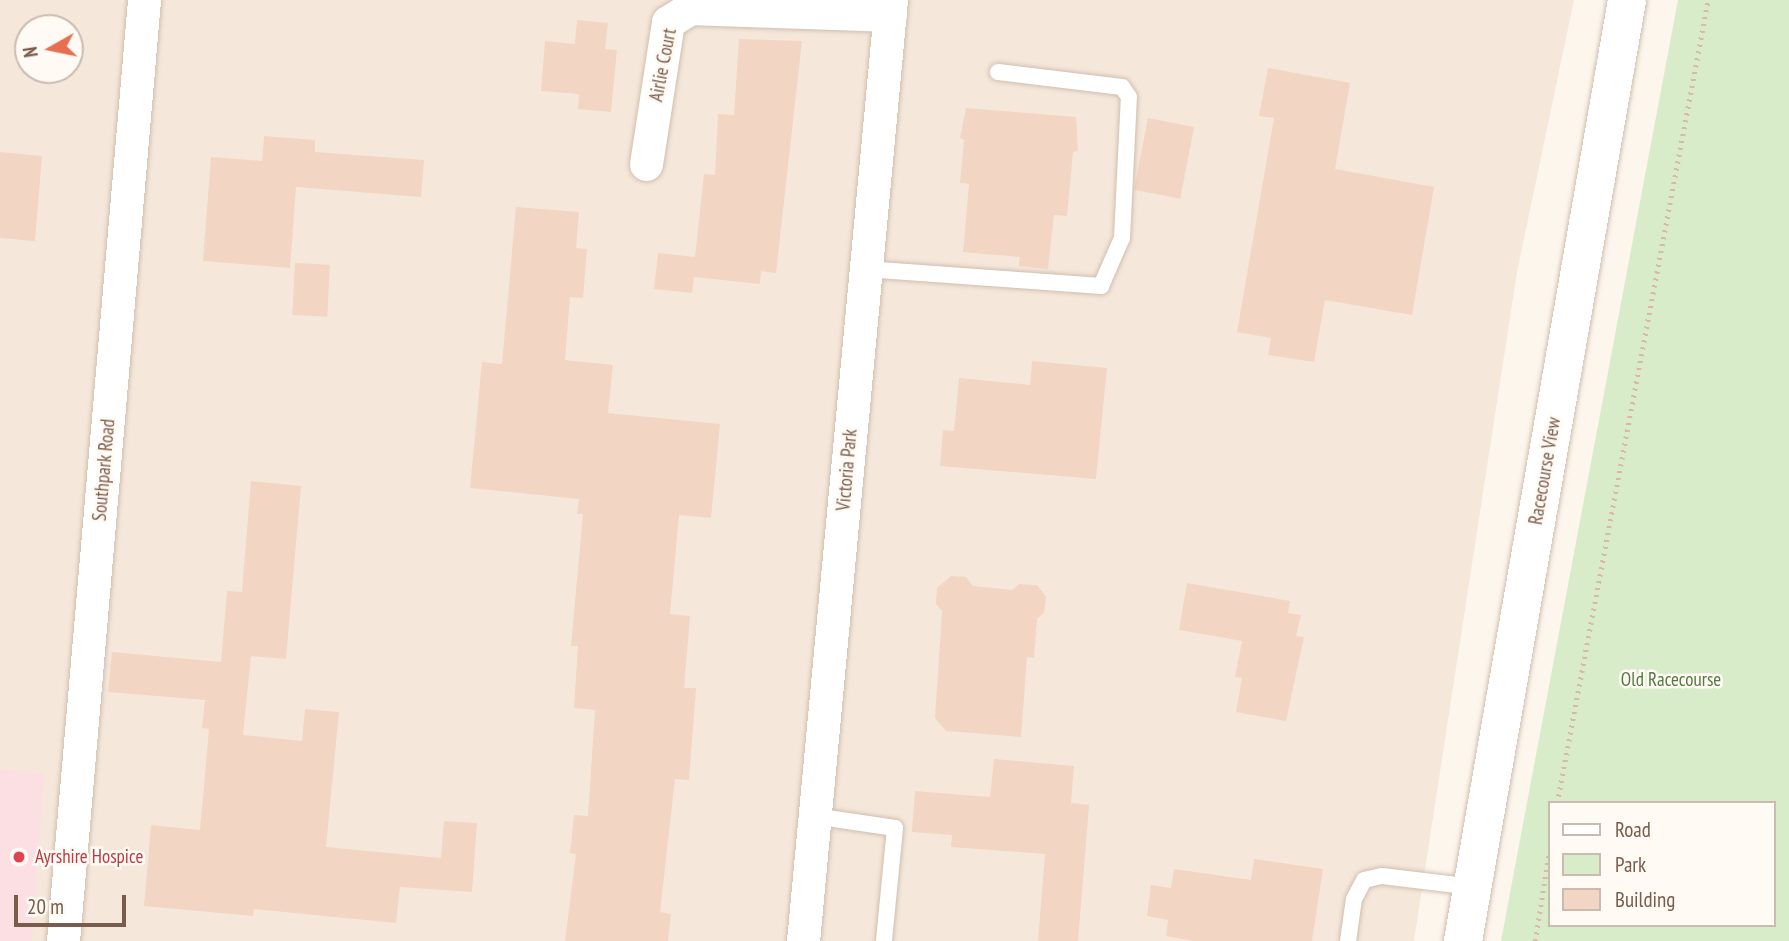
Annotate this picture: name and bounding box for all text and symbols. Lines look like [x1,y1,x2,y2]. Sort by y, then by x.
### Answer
north arrow [14,14,84,84]
street label: Airlie Court [645,26,681,104]
text: N [18,45,43,59]
street label: Racecourse View [1524,415,1566,527]
street label: Southpark Road [88,418,120,522]
street label: Victoria Park [832,428,862,512]
park label: Old Racecourse [1621,669,1721,691]
legend [1548,801,1775,927]
text: Road [1615,816,1651,843]
place label: Ayrshire Hospice [35,846,143,868]
marker: Ayrshire Hospice [9,847,29,867]
text: Park [1615,851,1646,878]
scale bar [18,881,130,925]
text: Building [1615,886,1675,913]
text: 20 m [27,893,64,920]

